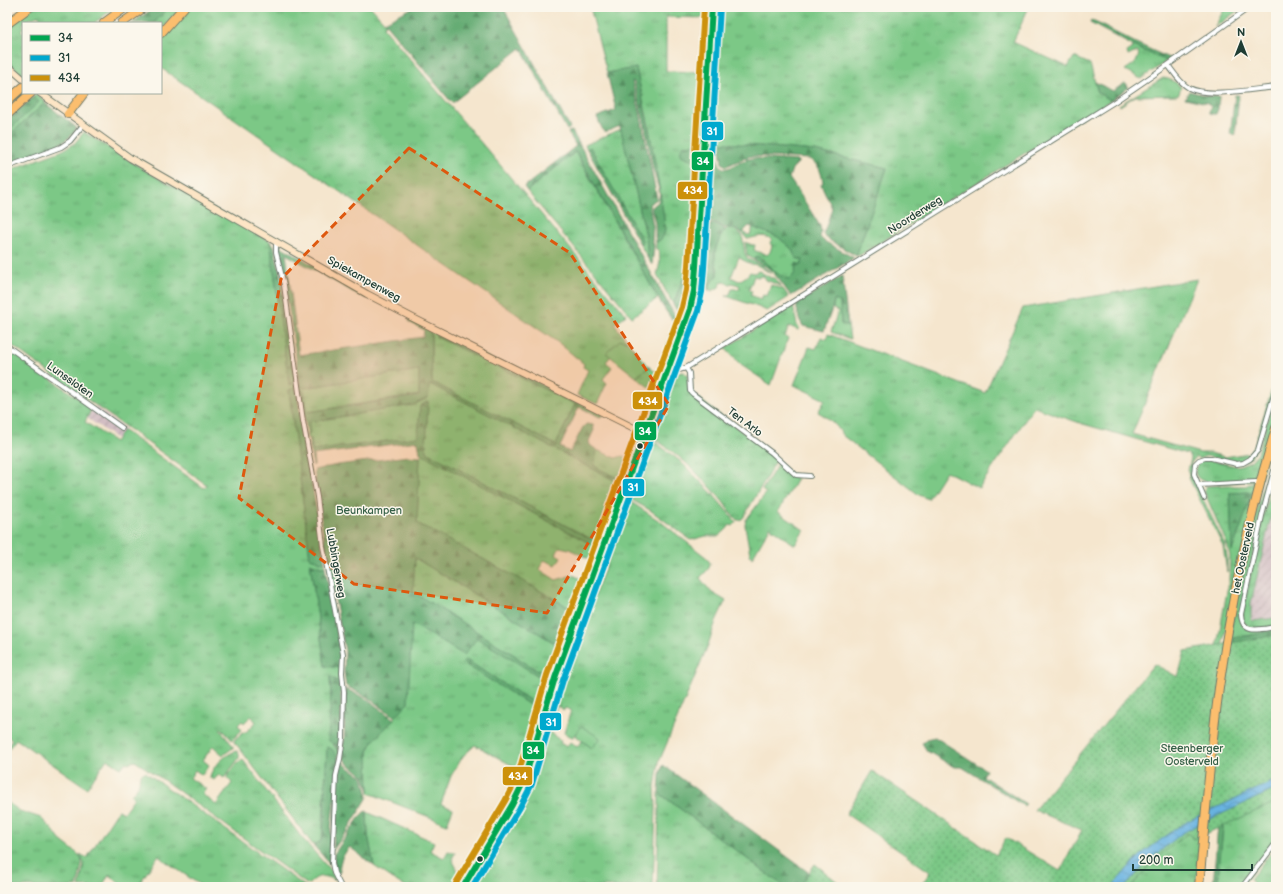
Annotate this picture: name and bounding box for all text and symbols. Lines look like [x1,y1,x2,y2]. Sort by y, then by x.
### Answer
legend [22,22,162,94]
north arrow [1221,22,1261,62]
text: N [1237,26,1245,39]
text: 34 [58,31,73,46]
text: 31 [58,51,70,66]
text: 434 [58,71,81,86]
line badge: 31 [701,121,724,141]
text: 31 [706,125,718,138]
line badge: 34 [691,151,714,171]
text: 34 [697,155,710,168]
line badge: 434 [677,181,708,200]
text: 434 [683,184,703,197]
street label: Noorderweg [885,193,945,237]
street label: Spiekampenweg [325,253,403,305]
street label: Lunssloten [44,359,96,401]
line badge: 434 [632,391,663,410]
text: 434 [638,395,658,408]
street label: Ten Arlo [725,405,765,439]
line badge: 34 [634,421,657,441]
text: 34 [639,425,652,438]
unlabelled marker [635,441,645,451]
line badge: 31 [622,478,645,497]
text: 31 [627,481,639,494]
park label: Beunkampen [336,504,402,517]
street label: het Oosterveld [1229,521,1257,595]
street label: Lubbingerweg [323,527,349,599]
line badge: 31 [539,712,562,731]
text: 31 [545,716,557,729]
line badge: 34 [522,741,545,760]
park label: Steenberger Oosterveld [1161,742,1224,768]
text: 34 [527,744,540,757]
line badge: 434 [502,766,533,786]
text: 434 [508,770,528,783]
scale bar [1133,846,1252,872]
text: 200 m [1139,853,1173,868]
unlabelled marker [475,854,485,864]

